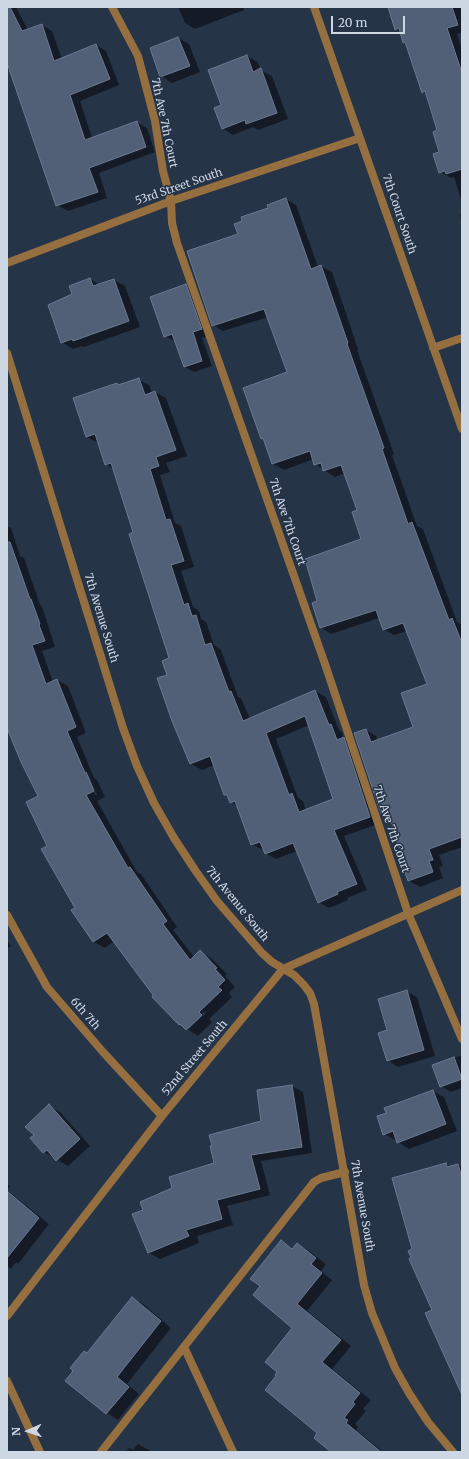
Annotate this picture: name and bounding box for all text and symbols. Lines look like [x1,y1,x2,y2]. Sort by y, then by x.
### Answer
scale bar [333,8,407,34]
text: 20 m [338,15,367,30]
street label: 7th Ave 7th Court [148,77,180,169]
street label: 53rd Street South [134,166,224,208]
street label: 7th Court South [379,172,419,256]
street label: 7th Ave 7th Court [266,477,308,567]
street label: 7th Avenue South [81,572,121,664]
street label: 7th Ave 7th Court [370,784,412,874]
street label: 7th Avenue South [203,864,271,944]
street label: 6th 7th [67,995,103,1033]
street label: 52nd Street South [160,1018,230,1098]
street label: 7th Avenue South [347,1159,377,1253]
north arrow [8,1411,48,1451]
text: N [9,1427,23,1436]

